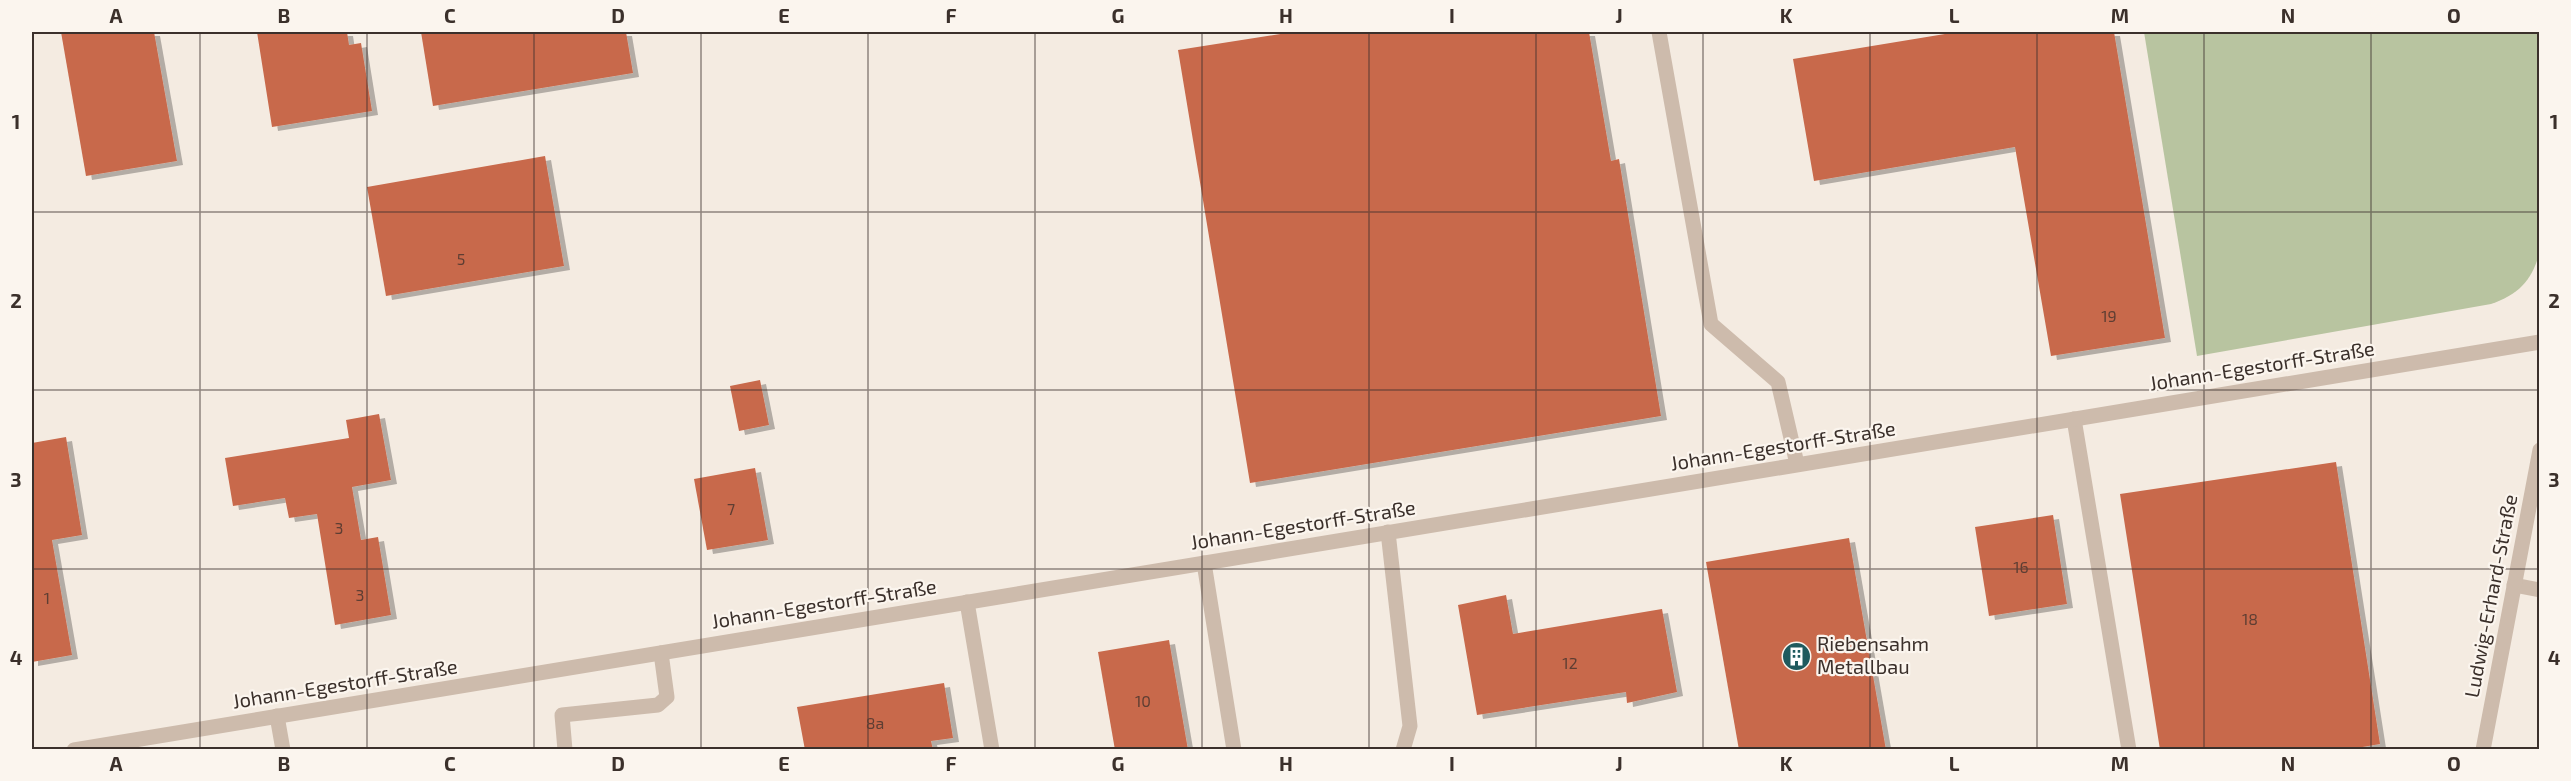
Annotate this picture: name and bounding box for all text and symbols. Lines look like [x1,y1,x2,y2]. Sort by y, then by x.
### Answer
text: A [109,3,123,27]
text: B [278,3,290,27]
text: C [444,3,456,27]
text: D [611,3,625,27]
text: E [778,3,790,27]
text: F [945,3,957,27]
text: G [1112,3,1124,27]
text: H [1279,3,1293,27]
text: I [1449,3,1455,27]
text: J [1615,3,1623,27]
text: K [1780,3,1793,27]
text: L [1949,3,1960,27]
text: M [2111,3,2129,27]
text: N [2281,3,2295,27]
text: O [2447,3,2461,27]
text: 1 [12,109,20,133]
text: 1 [2550,109,2558,133]
house number: 5 [457,249,465,268]
text: 2 [10,288,22,312]
text: 2 [2548,288,2560,312]
house number: 19 [2101,306,2117,325]
street label: Johann-Egestorff-Straße [2148,335,2376,395]
street label: Johann-Egestorff-Straße [1669,415,1897,475]
text: 3 [10,467,22,491]
text: 3 [2548,467,2560,491]
street label: Ludwig-Erhard-Straße [2459,492,2522,699]
street label: Johann-Egestorff-Straße [1189,494,1417,554]
house number: 7 [727,499,735,518]
house number: 3 [335,518,343,537]
house number: 16 [2013,557,2029,576]
street label: Johann-Egestorff-Straße [710,573,938,633]
house number: 3 [356,585,364,604]
house number: 1 [44,588,50,607]
house number: 18 [2242,609,2258,628]
place label: Riebensahm Metallbau [1817,631,1929,678]
building icon: Riebensahm Metallbau [1780,640,1812,672]
text: 4 [10,645,23,669]
text: 4 [2548,645,2561,669]
street label: Johann-Egestorff-Straße [231,653,459,713]
house number: 12 [1562,653,1578,672]
house number: 10 [1135,691,1151,710]
house number: 8a [866,713,884,732]
text: A [109,751,123,775]
text: B [278,751,290,775]
text: C [444,751,456,775]
text: D [611,751,625,775]
text: E [778,751,790,775]
text: F [945,751,957,775]
text: G [1112,751,1124,775]
text: H [1279,751,1293,775]
text: I [1449,751,1455,775]
text: J [1615,751,1623,775]
text: K [1780,751,1793,775]
text: L [1949,751,1960,775]
text: M [2111,751,2129,775]
text: N [2281,751,2295,775]
text: O [2447,751,2461,775]

